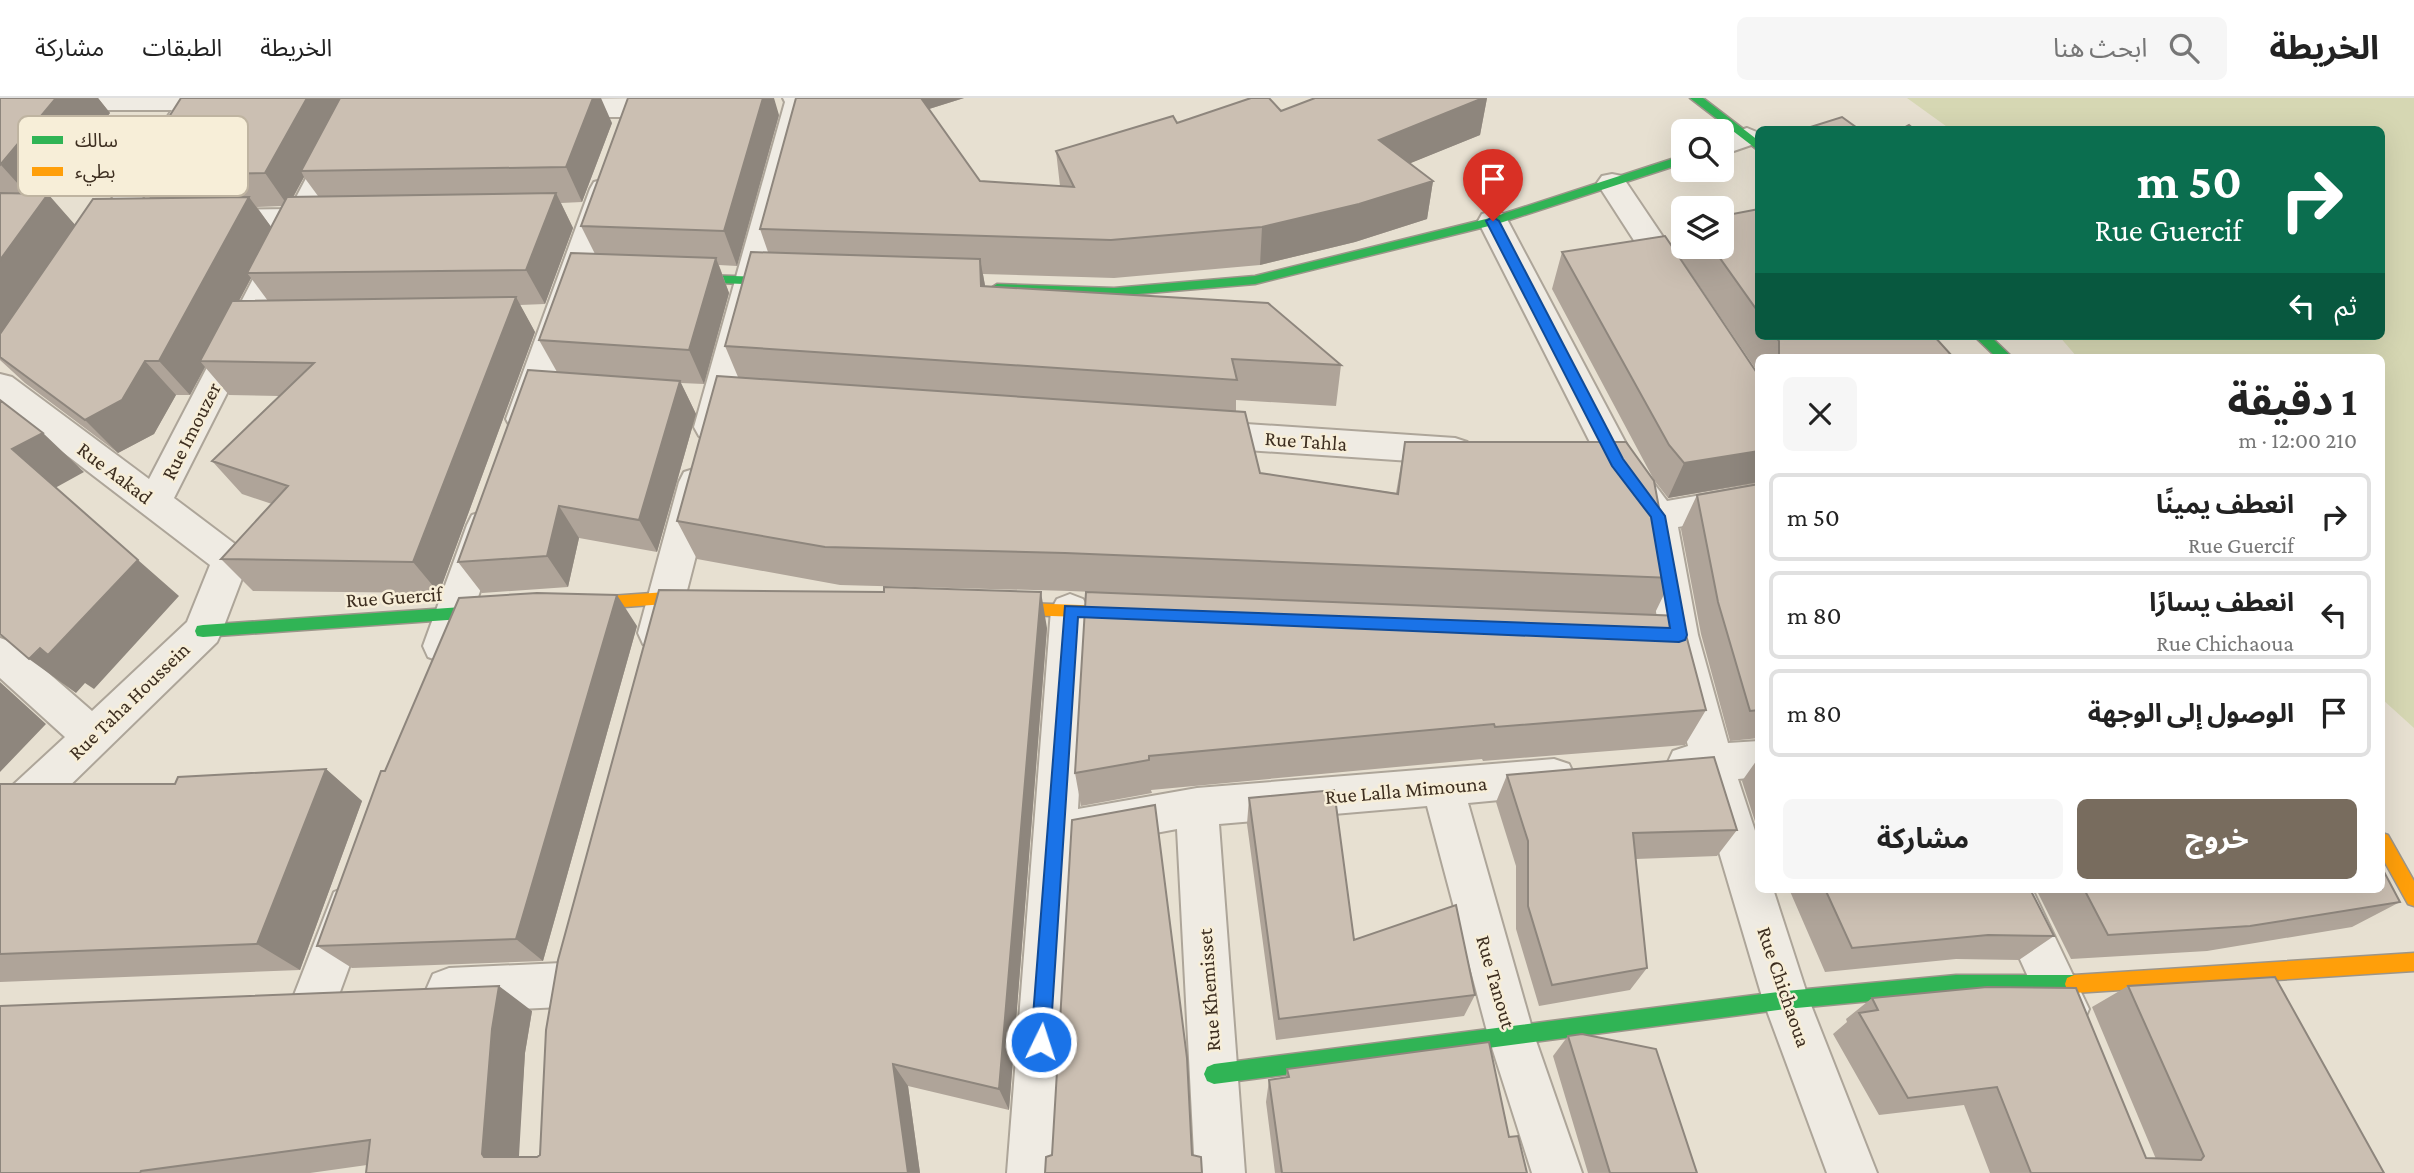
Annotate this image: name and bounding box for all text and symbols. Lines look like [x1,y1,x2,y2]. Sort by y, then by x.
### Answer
search box [1737,17,2227,80]
icon: search [2165,29,2203,67]
text: الخريطة [2269,29,2379,66]
text: مشاركة [35,34,104,61]
text: الطبقات [142,34,222,61]
text: الخريطة [260,34,332,61]
text: ابحث هنا [2053,34,2147,63]
legend [18,116,248,196]
map controls [1671,119,1734,259]
button: search [1671,119,1734,182]
text: سالك [75,130,118,151]
pin [1463,149,1523,221]
text: 50 m [2137,154,2242,209]
icon: right [2266,154,2357,245]
icon: arrive [1474,160,1512,198]
text: بطيء [75,161,115,186]
button: layers [1671,196,1734,259]
text: Rue Guercif [2095,212,2242,248]
icon: left [2283,287,2321,325]
text: ثم [2335,292,2357,321]
button: close [1783,377,1857,451]
text: 1 دقيقة [2228,377,2357,424]
street label: Rue Imouzer [156,378,226,484]
street label: Rue Tahla [1264,426,1348,456]
text: 210 m · 12:00 [2239,427,2357,453]
street label: Rue Aakad [73,437,157,509]
text: انعطف يمينًا [2156,490,2294,519]
icon: right [2315,498,2353,536]
text: 50 m [1787,503,1840,532]
text: Rue Guercif [2188,532,2294,558]
street label: Rue Guercif [345,582,445,612]
text: انعطف يسارًا [2149,588,2294,617]
icon: left [2315,596,2353,634]
text: 80 m [1787,601,1841,630]
text: Rue Chichaoua [2156,630,2294,656]
street label: Rue Taha Houssein [64,637,194,765]
icon: arrive [2315,694,2353,732]
text: 80 m [1787,699,1841,728]
text: الوصول إلى الوجهة [2088,699,2294,728]
street label: Rue Lalla Mimouna [1324,771,1488,809]
button: مشاركة [1783,799,2063,879]
button: خروج [2077,799,2357,879]
street label: Rue Chichaoua [1752,924,1816,1051]
street label: Rue Khemisset [1193,927,1225,1052]
street label: Rue Tanout [1471,933,1521,1032]
position arrow [1004,1005,1078,1079]

